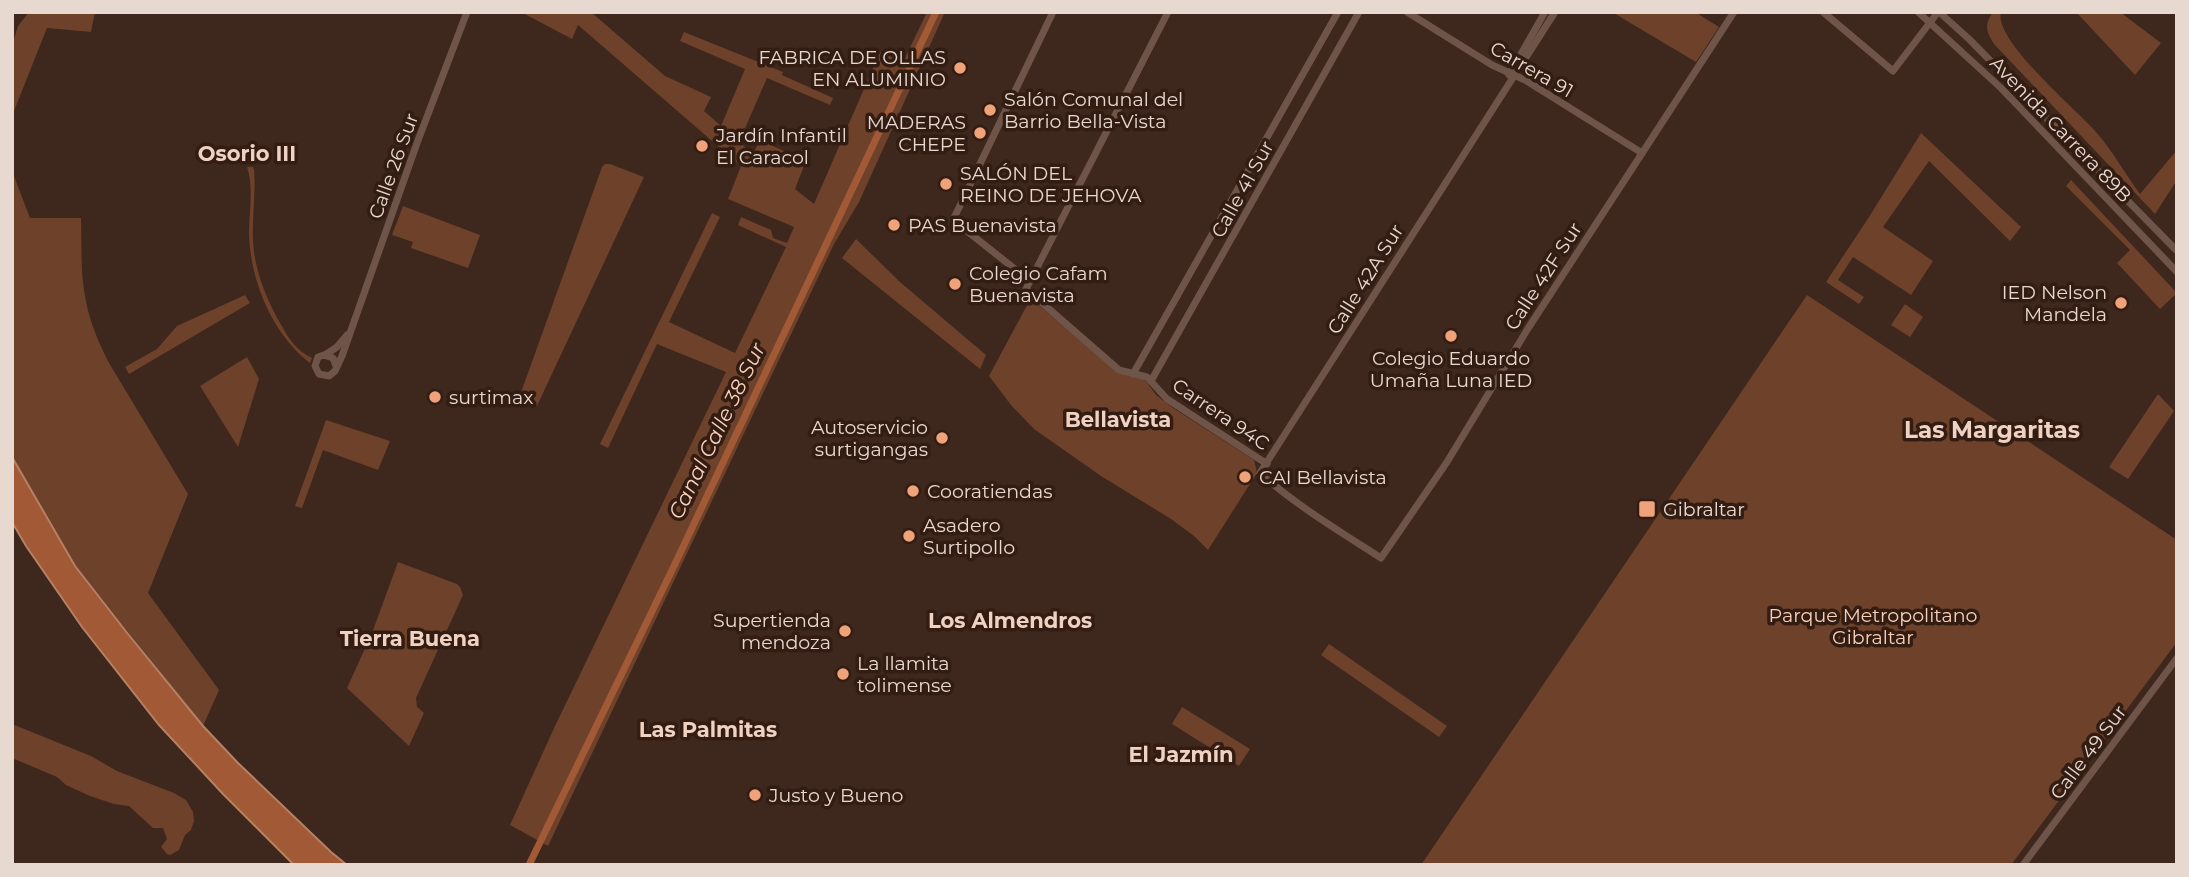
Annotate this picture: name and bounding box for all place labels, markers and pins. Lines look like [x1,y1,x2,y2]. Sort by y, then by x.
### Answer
place label: FABRICA DE OLLAS EN ALUMINIO [758,46,946,91]
marker: FABRICA DE OLLAS EN ALUMINIO [952,60,968,76]
place label: Salón Comunal del Barrio Bella-Vista [1004,88,1183,133]
marker: Salón Comunal del Barrio Bella-Vista [982,102,998,118]
place label: MADERAS CHEPE [867,111,966,156]
place label: Jardín Infantil El Caracol [715,124,847,169]
marker: MADERAS CHEPE [972,125,988,141]
marker: Jardín Infantil El Caracol [694,138,710,154]
place label: SALÓN DEL REINO DE JEHOVA [960,162,1142,207]
marker: SALÓN DEL REINO DE JEHOVA [938,176,954,192]
place label: PAS Buenavista [908,214,1057,237]
marker: PAS Buenavista [886,217,902,233]
place label: Colegio Cafam Buenavista [969,262,1108,307]
marker: Colegio Cafam Buenavista [947,276,963,292]
place label: IED Nelson Mandela [2002,281,2107,326]
marker: IED Nelson Mandela [2113,295,2129,311]
marker: Colegio Eduardo Umaña Luna IED [1443,328,1459,344]
place label: Colegio Eduardo Umaña Luna IED [1370,347,1532,392]
place label: surtimax [449,386,533,409]
marker: surtimax [427,389,443,405]
place label: Autoservicio surtigangas [811,416,928,461]
marker: Autoservicio surtigangas [934,430,950,446]
place label: CAI Bellavista [1259,466,1387,489]
marker: CAI Bellavista [1237,469,1253,485]
place label: Cooratiendas [927,480,1052,503]
marker: Cooratiendas [905,483,921,499]
place label: Gibraltar [1663,498,1745,521]
marker: Gibraltar [1637,499,1657,519]
place label: Asadero Surtipollo [923,514,1015,559]
marker: Asadero Surtipollo [901,528,917,544]
place label: Supertienda mendoza [713,609,831,654]
marker: Supertienda mendoza [837,623,853,639]
place label: La llamita tolimense [857,652,952,697]
marker: La llamita tolimense [835,666,851,682]
place label: Justo y Bueno [768,784,903,807]
marker: Justo y Bueno [747,787,763,803]

